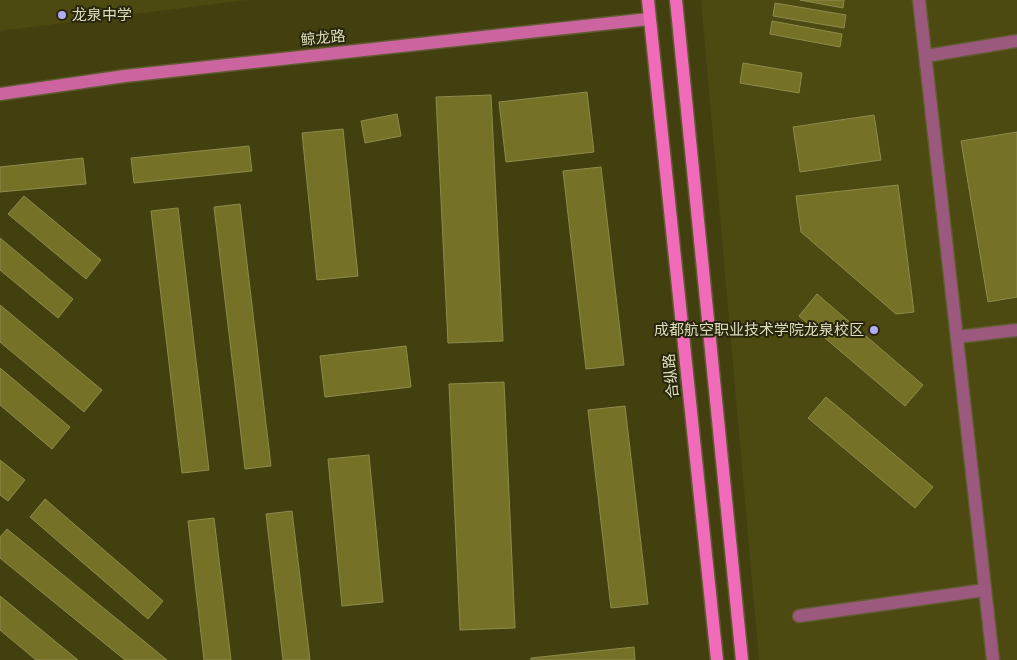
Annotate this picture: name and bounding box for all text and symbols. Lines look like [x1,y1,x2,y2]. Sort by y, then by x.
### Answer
place label: 龙泉中学 [72,5,132,25]
marker: 龙泉中学 [56,9,68,21]
street label: 鲸龙路 [300,26,346,50]
place label: 成都航空职业技术学院龙泉校区 [654,320,864,340]
marker: 成都航空职业技术学院龙泉校区 [868,324,880,336]
street label: 合纵路 [659,353,683,399]

